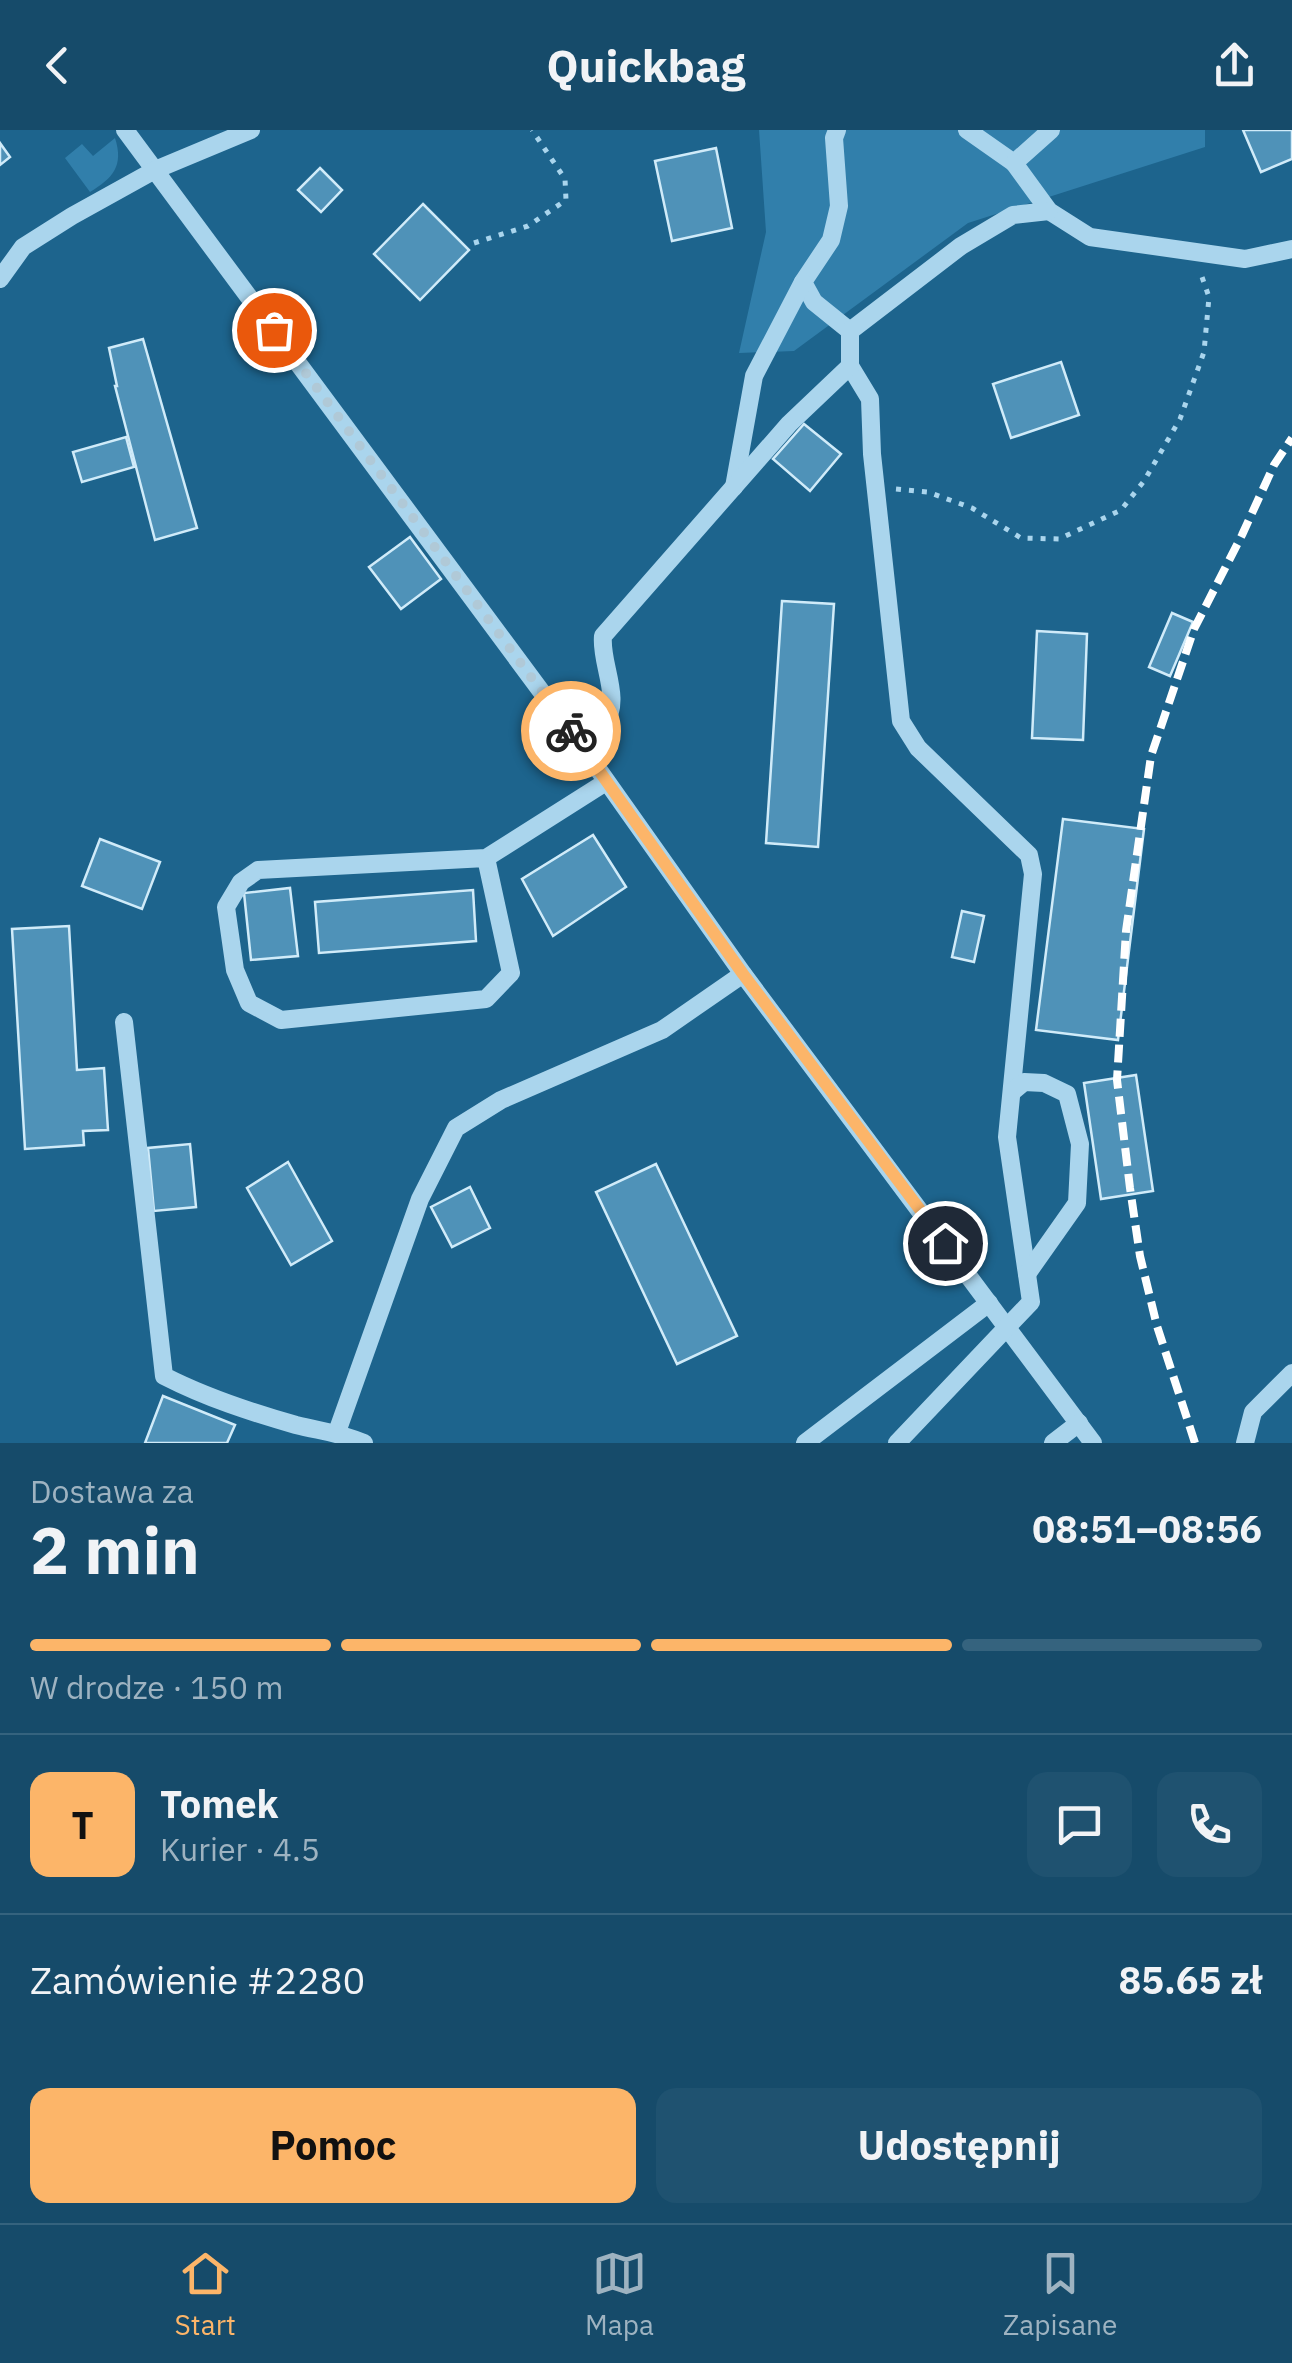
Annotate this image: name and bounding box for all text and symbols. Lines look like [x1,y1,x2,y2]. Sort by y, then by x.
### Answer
text: Quickbag [547,36,745,94]
icon: back [30,38,85,93]
icon: share [1207,38,1262,93]
pin [232,288,317,373]
icon: bag [247,303,302,358]
courier [521,681,621,781]
icon: bike [544,704,599,759]
pin [903,1201,988,1286]
icon: home [918,1216,973,1271]
text: Dostawa za [30,1470,194,1512]
text: 08:51–08:56 [1032,1504,1262,1553]
text: 2 min [30,1507,200,1592]
text: W drodze · 150 m [30,1666,283,1708]
button: chat [1027,1772,1132,1877]
button: phone [1157,1772,1262,1877]
text: Tomek [160,1779,278,1828]
text: T [71,1800,94,1849]
text: Kurier · 4.5 [160,1828,320,1870]
text: Zamówienie #2280 [30,1955,365,2004]
text: 85.65 zł [1118,1955,1262,2004]
button: Pomoc [30,2088,636,2203]
button: Udostępnij [656,2088,1262,2203]
tab: Start [175,2246,236,2343]
tab: Mapa [585,2246,654,2343]
tab: Zapisane [1003,2246,1117,2343]

